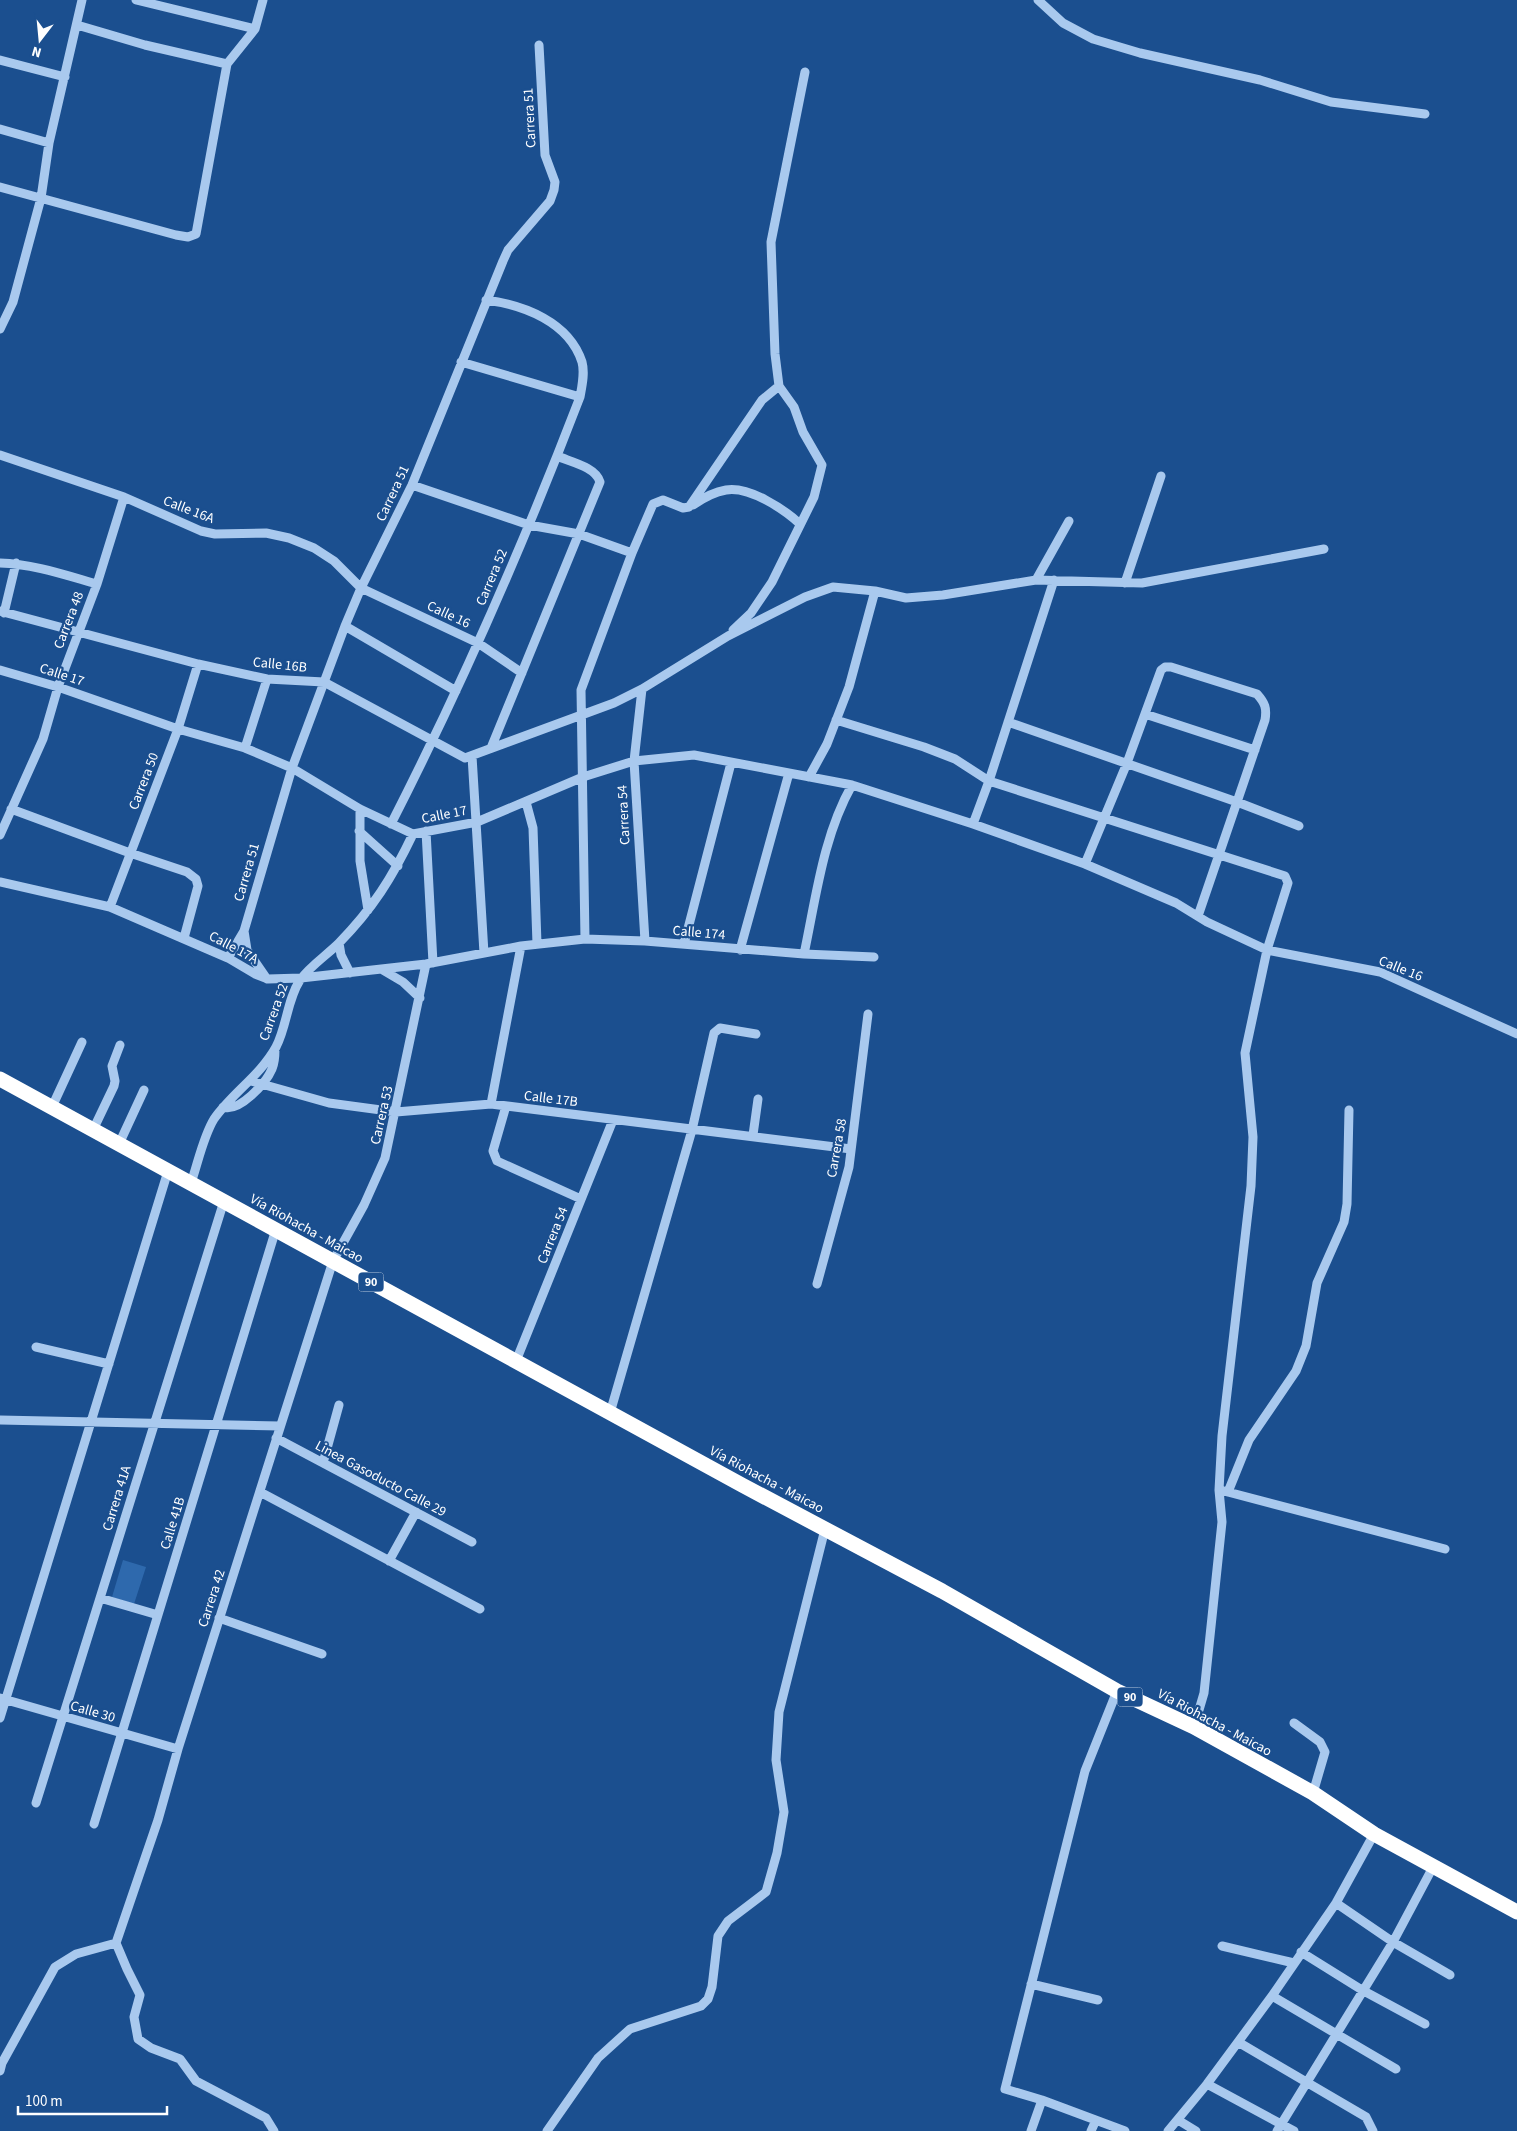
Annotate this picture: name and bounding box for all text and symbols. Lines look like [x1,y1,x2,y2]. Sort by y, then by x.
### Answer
north arrow [15,15,65,65]
text: N [29,41,44,62]
street label: Carrera 51 [518,87,542,148]
street label: Carrera 51 [371,462,415,525]
street label: Calle 16A [160,491,218,529]
street label: Carrera 52 [471,546,513,609]
street label: Carrera 48 [49,589,89,652]
street label: Calle 16 [424,596,474,634]
street label: Calle 16B [252,652,308,678]
street label: Calle 17 [37,658,87,692]
street label: Carrera 50 [124,750,164,813]
street label: Carrera 54 [612,784,636,845]
street label: Calle 17 [420,801,469,829]
street label: Carrera 51 [229,841,265,904]
street label: Calle 174 [672,921,726,945]
street label: Calle 17A [205,927,262,969]
street label: Calle 16 [1376,951,1426,987]
street label: Carrera 52 [254,981,294,1044]
street label: Carrera 53 [365,1084,398,1147]
street label: Calle 17B [523,1086,579,1112]
street label: Carrera 58 [822,1117,852,1179]
street label: Vía Riohacha - Maicao [246,1189,367,1268]
street label: Carrera 54 [532,1204,573,1267]
road number: 90 [358,1272,384,1291]
street label: Linea Gasoducto Calle 29 [311,1436,450,1522]
street label: Vía Riohacha - Maicao [706,1441,827,1519]
street label: Carrera 41A [98,1463,136,1533]
street label: Calle 41B [155,1495,190,1552]
street label: Carrera 42 [193,1567,231,1630]
street label: Vía Riohacha - Maicao [1154,1684,1275,1762]
road number: 90 [1118,1688,1142,1706]
street label: Calle 30 [68,1696,118,1728]
scale bar [18,2084,166,2116]
text: 100 m [25,2091,63,2112]

